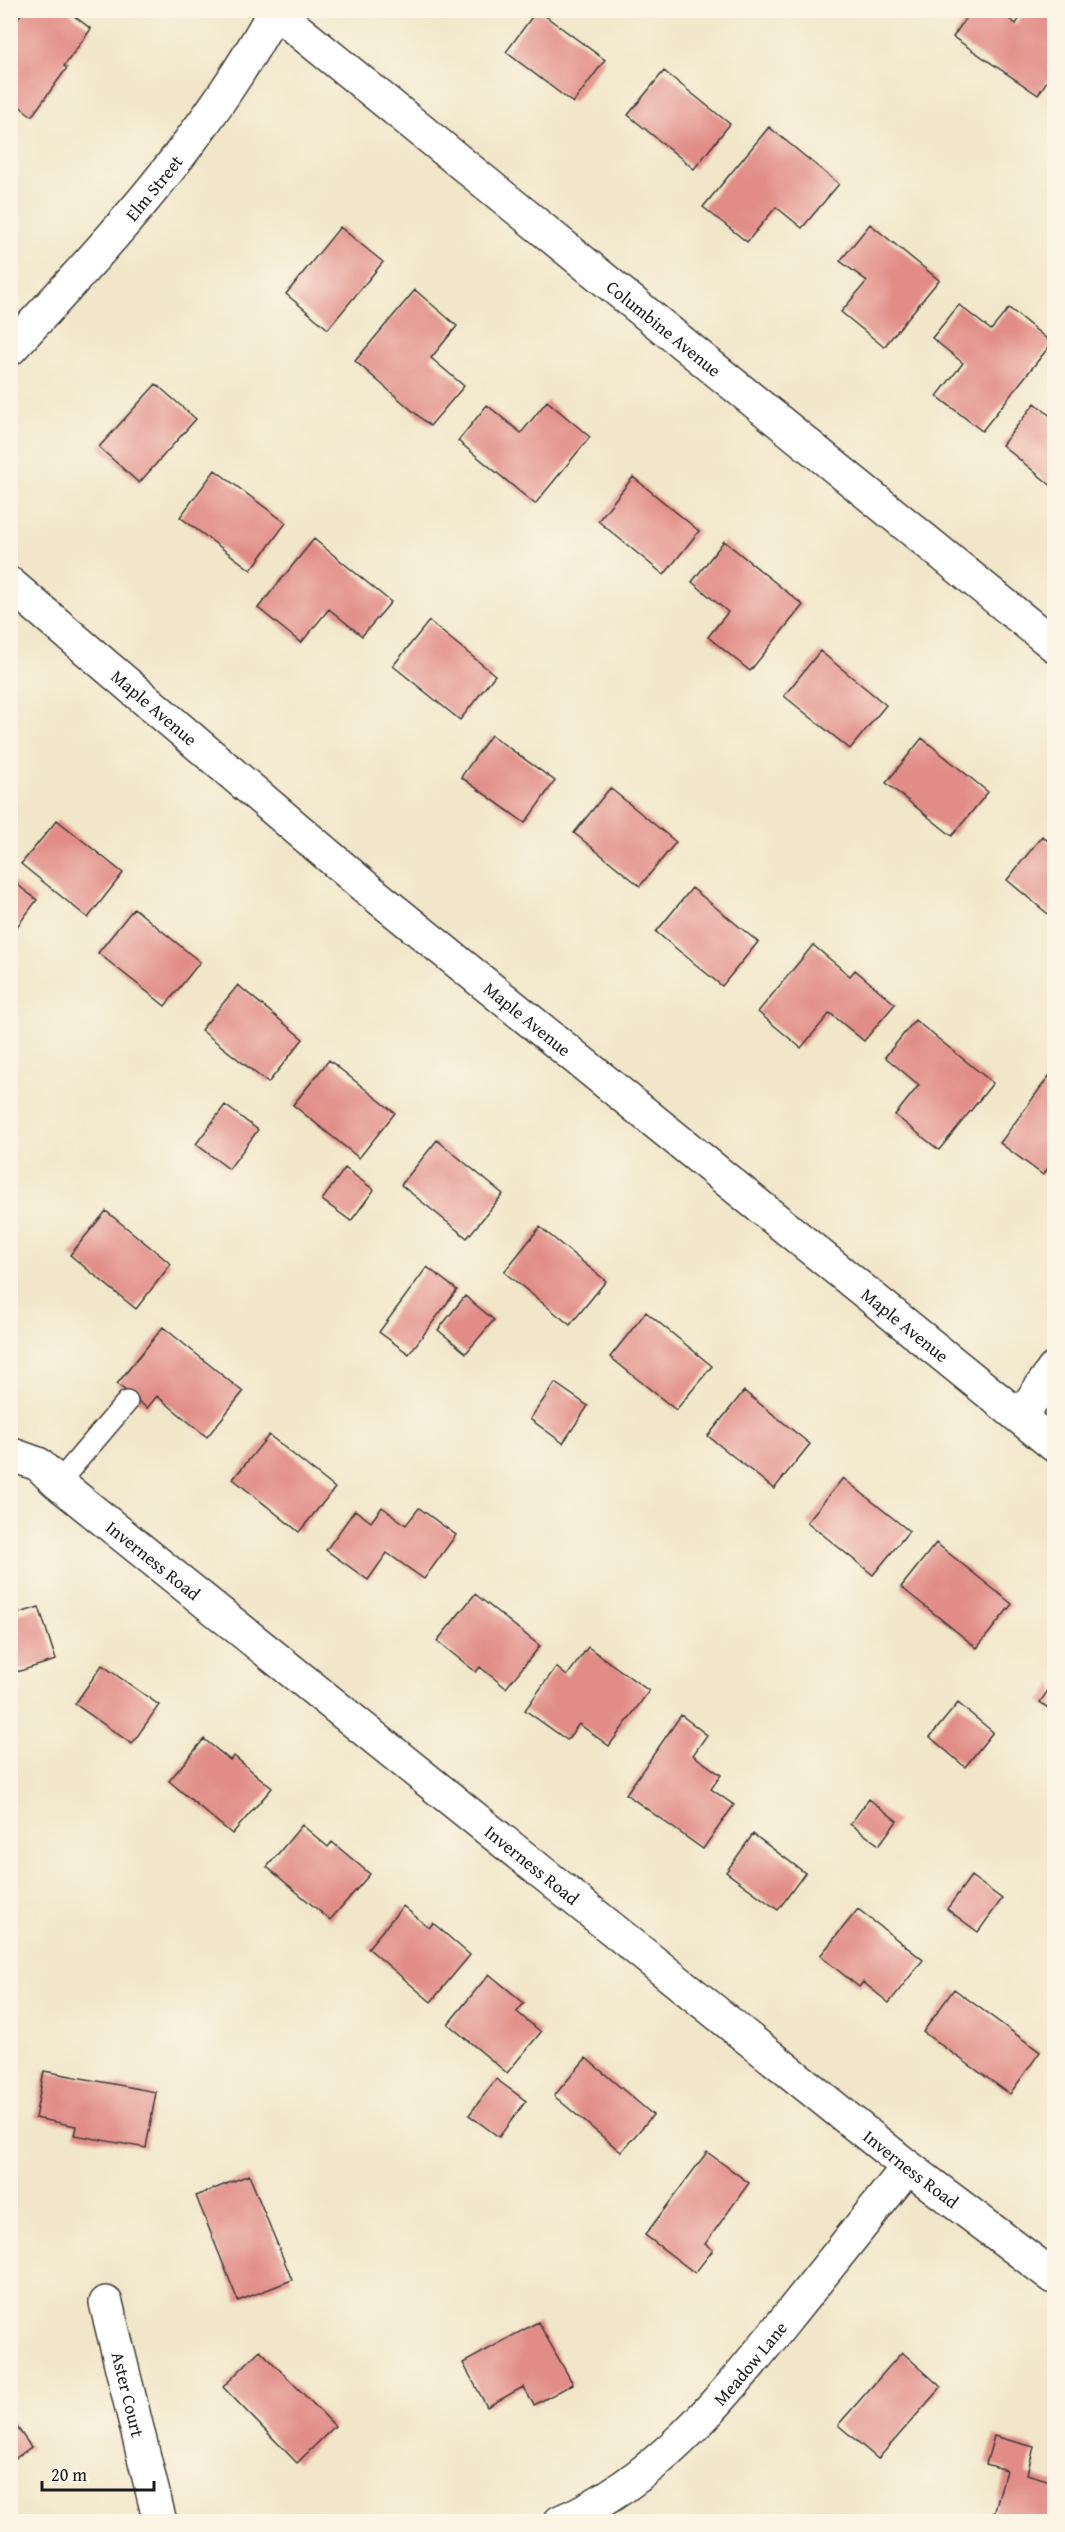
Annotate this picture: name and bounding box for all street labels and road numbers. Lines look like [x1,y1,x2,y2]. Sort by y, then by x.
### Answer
street label: Elm Street [118,148,189,227]
street label: Columbine Avenue [601,273,727,383]
street label: Maple Avenue [106,663,204,752]
street label: Maple Avenue [478,975,577,1062]
street label: Maple Avenue [856,1281,955,1368]
street label: Inverness Road [100,1513,207,1607]
street label: Inverness Road [479,1818,586,1911]
street label: Inverness Road [858,2123,965,2215]
street label: Meadow Lane [706,2315,793,2411]
street label: Aster Court [105,2349,152,2440]

